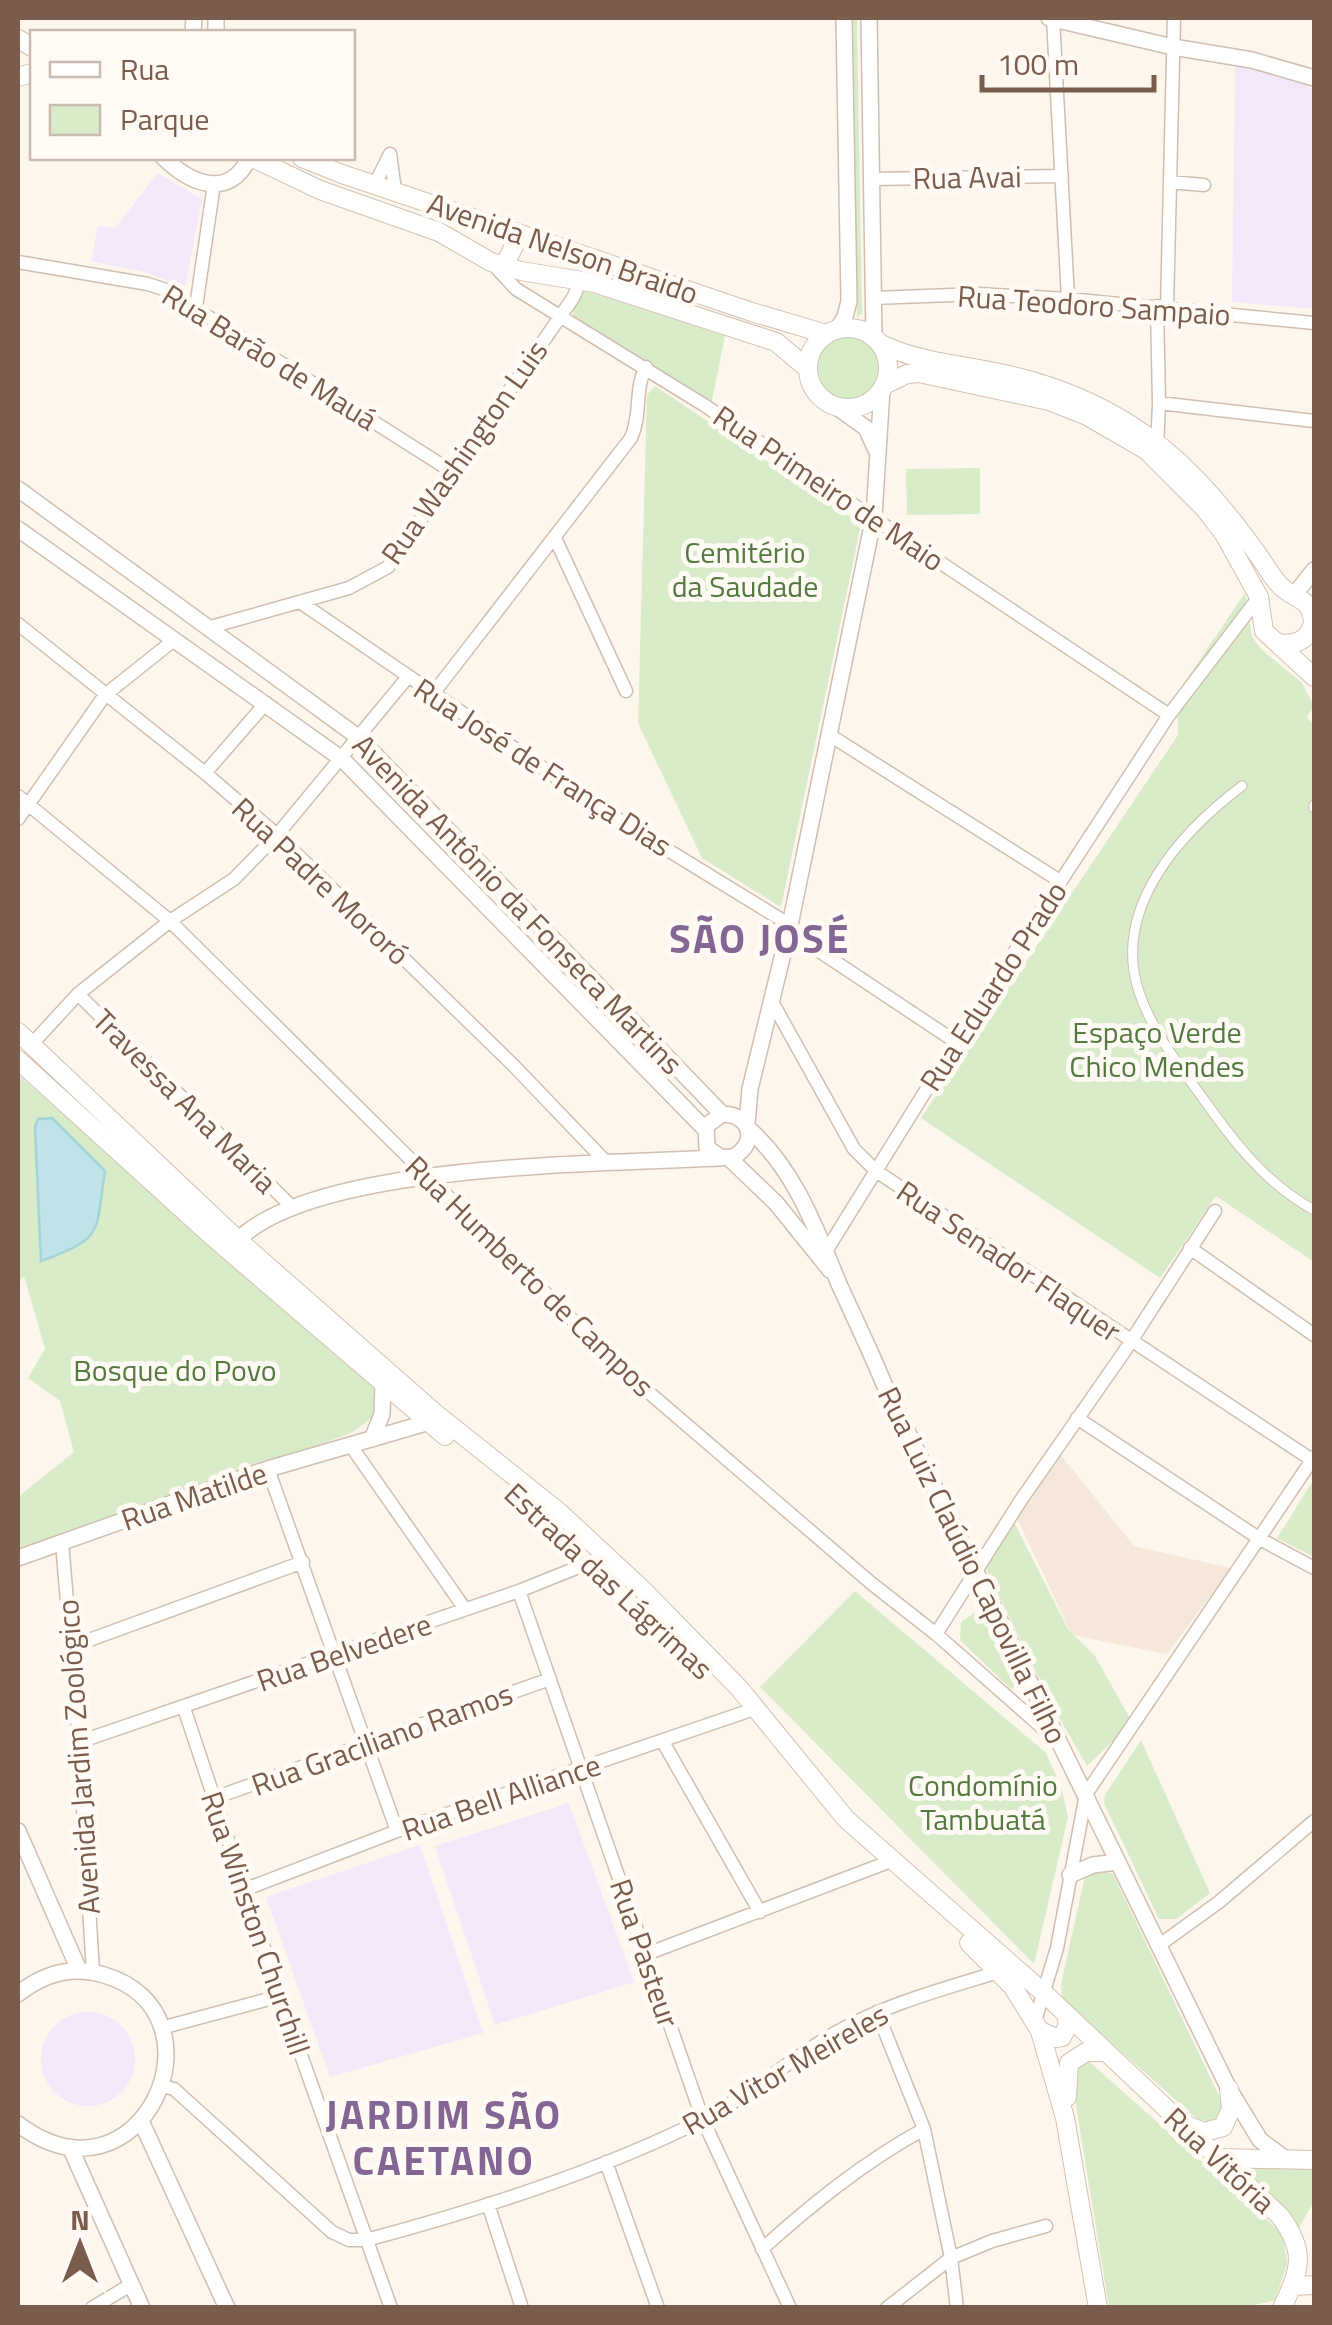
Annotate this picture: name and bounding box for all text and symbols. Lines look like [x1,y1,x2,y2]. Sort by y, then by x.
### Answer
legend [30,30,355,160]
scale bar [982,30,1154,92]
text: 100 m [997,41,1079,87]
text: Rua [120,46,169,92]
text: Parque [120,96,210,142]
street label: Rua Avai [912,153,1022,201]
street label: Avenida Nelson Braido [421,180,705,316]
street label: Rua Barão de Mauá [153,272,387,442]
street label: Rua Teodoro Sampaio [956,273,1232,337]
street label: Rua Washington Luis [369,330,559,574]
street label: Rua Primeiro de Maio [704,393,954,583]
park label: Cemitério da Saudade [672,529,818,609]
street label: Rua José de França Dias [405,666,681,868]
street label: Avenida Antônio da Fonseca Martins [342,723,694,1085]
street label: Rua Padre Mororó [222,786,420,976]
street label: Rua Eduardo Prado [908,872,1078,1100]
district label: SÃO JOSÉ [669,908,851,969]
street label: Travessa Ana Maria [82,998,288,1204]
park label: Espaço Verde Chico Mendes [1069,1009,1245,1089]
street label: Rua Humberto de Campos [395,1144,665,1408]
street label: Rua Senador Flaquer [887,1169,1131,1353]
park label: Bosque do Povo [73,1347,277,1393]
street label: Rua Luiz Claúdio Capovilla Filho [866,1379,1080,1751]
street label: Rua Matilde [115,1450,273,1542]
street label: Estrada das Lágrimas [494,1472,724,1690]
street label: Avenida Jardim Zoológico [44,1598,112,1916]
street label: Rua Belvedere [250,1601,438,1703]
street label: Rua Graciliano Ramos [245,1670,519,1808]
street label: Rua Bell Alliance [395,1741,607,1853]
park label: Condomínio Tambuatá [908,1762,1058,1842]
street label: Rua Winston Churchill [189,1785,323,2061]
street label: Rua Pasteur [598,1872,692,2034]
street label: Rua Vitor Meireles [673,1991,897,2147]
district label: JARDIM SÃO CAETANO [325,2084,563,2191]
street label: Rua Vitória [1154,2096,1286,2224]
north arrow [30,2195,130,2295]
text: N [70,2198,90,2241]

